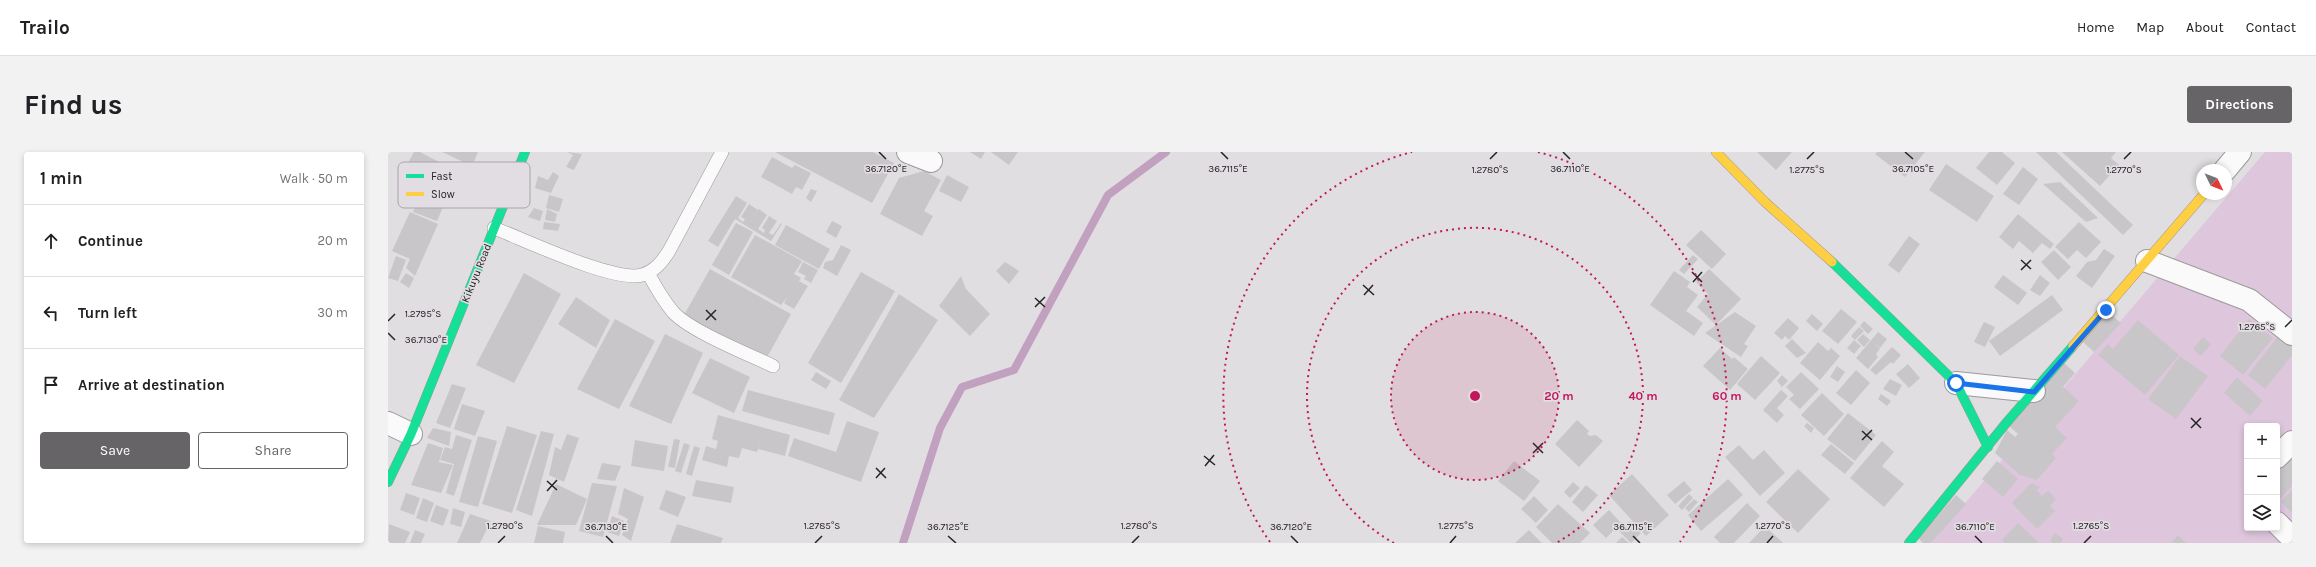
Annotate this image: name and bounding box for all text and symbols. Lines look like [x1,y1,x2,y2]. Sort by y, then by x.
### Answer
text: Trailo [20,17,70,39]
text: Home [2077,19,2114,36]
text: Map [2136,19,2164,36]
text: About [2186,19,2224,36]
text: Contact [2246,19,2296,36]
button: Directions [2187,86,2292,123]
text: Find us [24,88,123,121]
legend [398,162,530,208]
text: 36.7120°E [865,163,907,175]
text: 36.7115°E [1208,163,1248,175]
text: 36.7110°E [1550,163,1590,175]
text: 36.7105°E [1892,163,1934,175]
text: 1.2780°S [1471,164,1509,176]
text: 1.2775°S [1789,164,1825,176]
text: 1.2770°S [2106,164,2142,176]
north arrow [2196,164,2232,200]
text: 1 min [40,168,83,188]
text: Fast [431,170,452,183]
text: Walk · 50 m [280,171,348,186]
text: Slow [431,188,455,201]
icon: ahead [40,230,62,252]
text: Continue [78,232,143,250]
text: 20 m [318,233,348,248]
street label: Kikuyu Road [459,242,494,305]
route end [2097,301,2115,319]
icon: left [40,302,62,324]
text: Turn left [78,304,137,322]
text: 30 m [317,305,348,320]
text: 1.2795°S [405,308,441,320]
text: 1.2765°S [2239,321,2275,333]
text: 36.7130°E [405,334,447,346]
icon: arrive [40,374,62,396]
route start [1947,374,1965,392]
text: Arrive at destination [78,376,225,394]
centre of rings [1468,389,1482,403]
text: 20 m [1544,389,1574,403]
text: 40 m [1628,389,1658,403]
text: 60 m [1712,389,1742,403]
map controls [2244,423,2280,531]
button: + [2244,423,2280,459]
button: Save [40,432,190,469]
button: Share [198,432,348,469]
button: − [2244,459,2280,495]
button: layers [2244,495,2280,531]
text: 1.2790°S [487,520,523,532]
text: 1.2785°S [804,520,840,532]
text: 1.2780°S [1120,520,1158,532]
text: 1.2775°S [1438,520,1474,532]
text: 1.2770°S [1755,520,1791,532]
text: 1.2765°S [2073,520,2109,532]
text: 36.7130°E [585,521,627,533]
text: 36.7125°E [927,521,969,533]
text: 36.7120°E [1270,521,1312,533]
text: 36.7115°E [1613,521,1653,533]
text: 36.7110°E [1955,521,1995,533]

